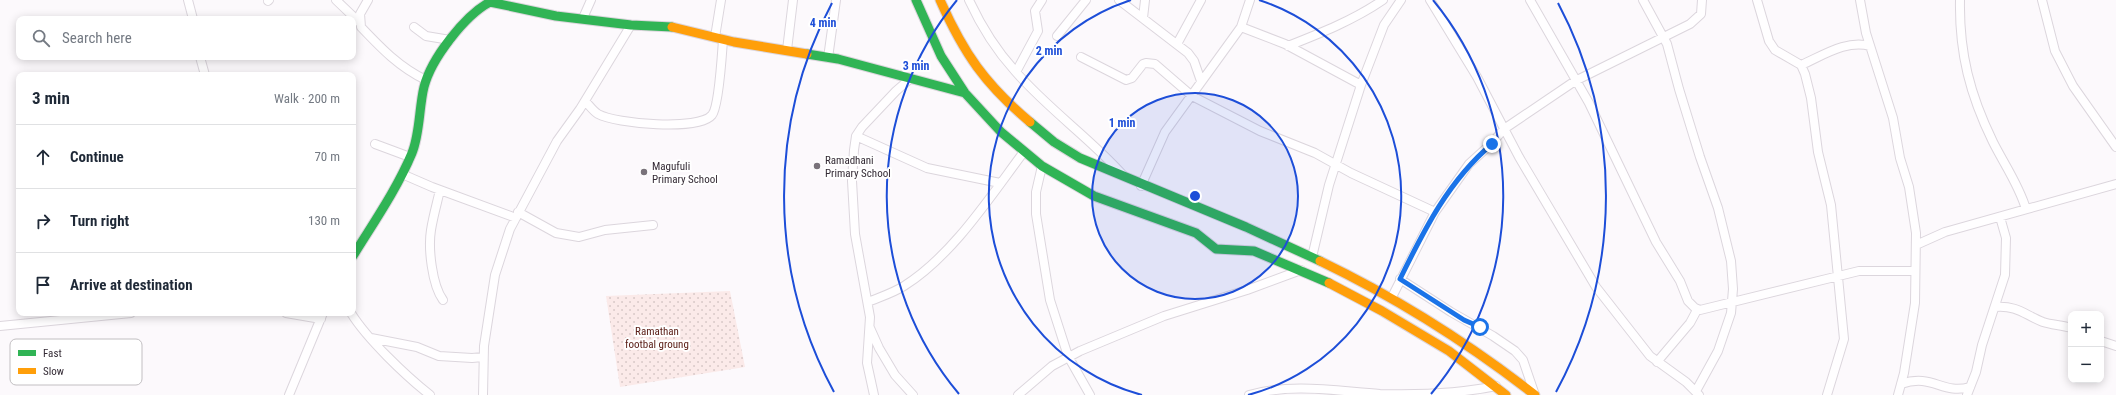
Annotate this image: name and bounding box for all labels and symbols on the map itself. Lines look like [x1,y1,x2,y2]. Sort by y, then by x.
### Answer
text: 4 min [810,16,836,30]
text: 2 min [1036,44,1062,58]
text: 3 min [903,59,929,73]
text: 1 min [1109,116,1135,130]
route end [1483,135,1501,153]
place label: Ramadhani Primary School [825,154,891,180]
place label: Magufuli Primary School [652,160,718,186]
marker: Ramadhani Primary School [812,161,822,171]
marker: Magufuli Primary School [639,167,649,177]
centre of rings [1188,189,1202,203]
route start [1471,318,1489,336]
park label: Ramathan footbal groung [625,325,689,351]
legend [10,339,142,385]
text: Fast [43,347,62,360]
text: Slow [43,365,64,378]

